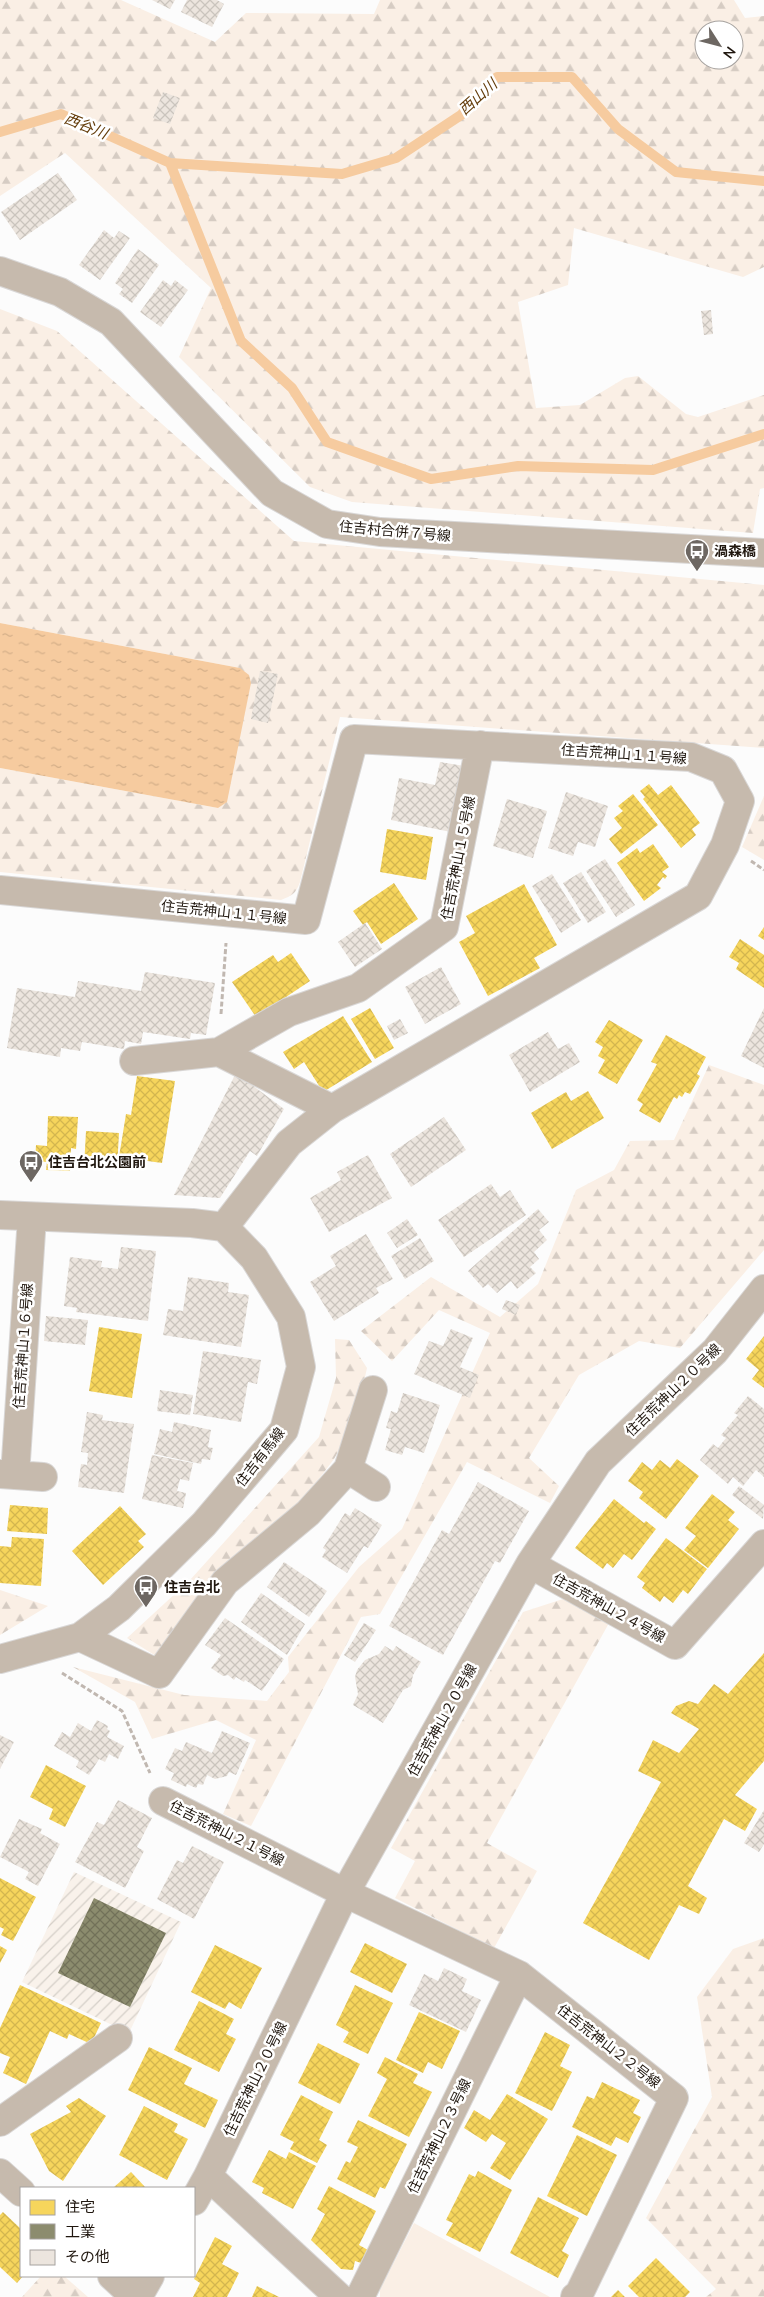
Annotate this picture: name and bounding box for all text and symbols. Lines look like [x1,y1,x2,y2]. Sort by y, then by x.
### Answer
north arrow [694,20,744,70]
text: N [718,43,740,62]
water label: 西山川 [455,73,503,119]
water label: 西谷川 [61,108,112,144]
street label: 住吉村合併７号線 [338,517,452,546]
bus stop icon: 渦森橋 [684,538,710,572]
place label: 渦森橋 [714,542,756,561]
street label: 住吉荒神山１１号線 [560,741,687,768]
street label: 住吉荒神山１５号線 [437,794,480,922]
street label: 住吉荒神山１１号線 [160,896,288,929]
bus stop icon: 住吉台北公園前 [18,1149,44,1183]
place label: 住吉台北公園前 [48,1153,146,1172]
street label: 住吉荒神山１６号線 [10,1283,37,1410]
street label: 住吉荒神山２０号線 [621,1340,725,1441]
street label: 住吉有馬線 [231,1424,289,1491]
street label: 住吉荒神山２４号線 [549,1570,668,1647]
bus stop icon: 住吉台北 [133,1574,159,1608]
place label: 住吉台北 [164,1578,220,1597]
street label: 住吉荒神山２０号線 [404,1661,481,1780]
street label: 住吉荒神山２１号線 [166,1796,287,1871]
street label: 住吉荒神山２２号線 [553,2000,664,2093]
street label: 住吉荒神山２０号線 [219,2018,292,2140]
street label: 住吉荒神山２３号線 [403,2075,476,2197]
legend [20,2187,195,2277]
text: 住宅 [65,2197,95,2217]
text: 工業 [65,2222,95,2242]
text: その他 [65,2247,110,2267]

